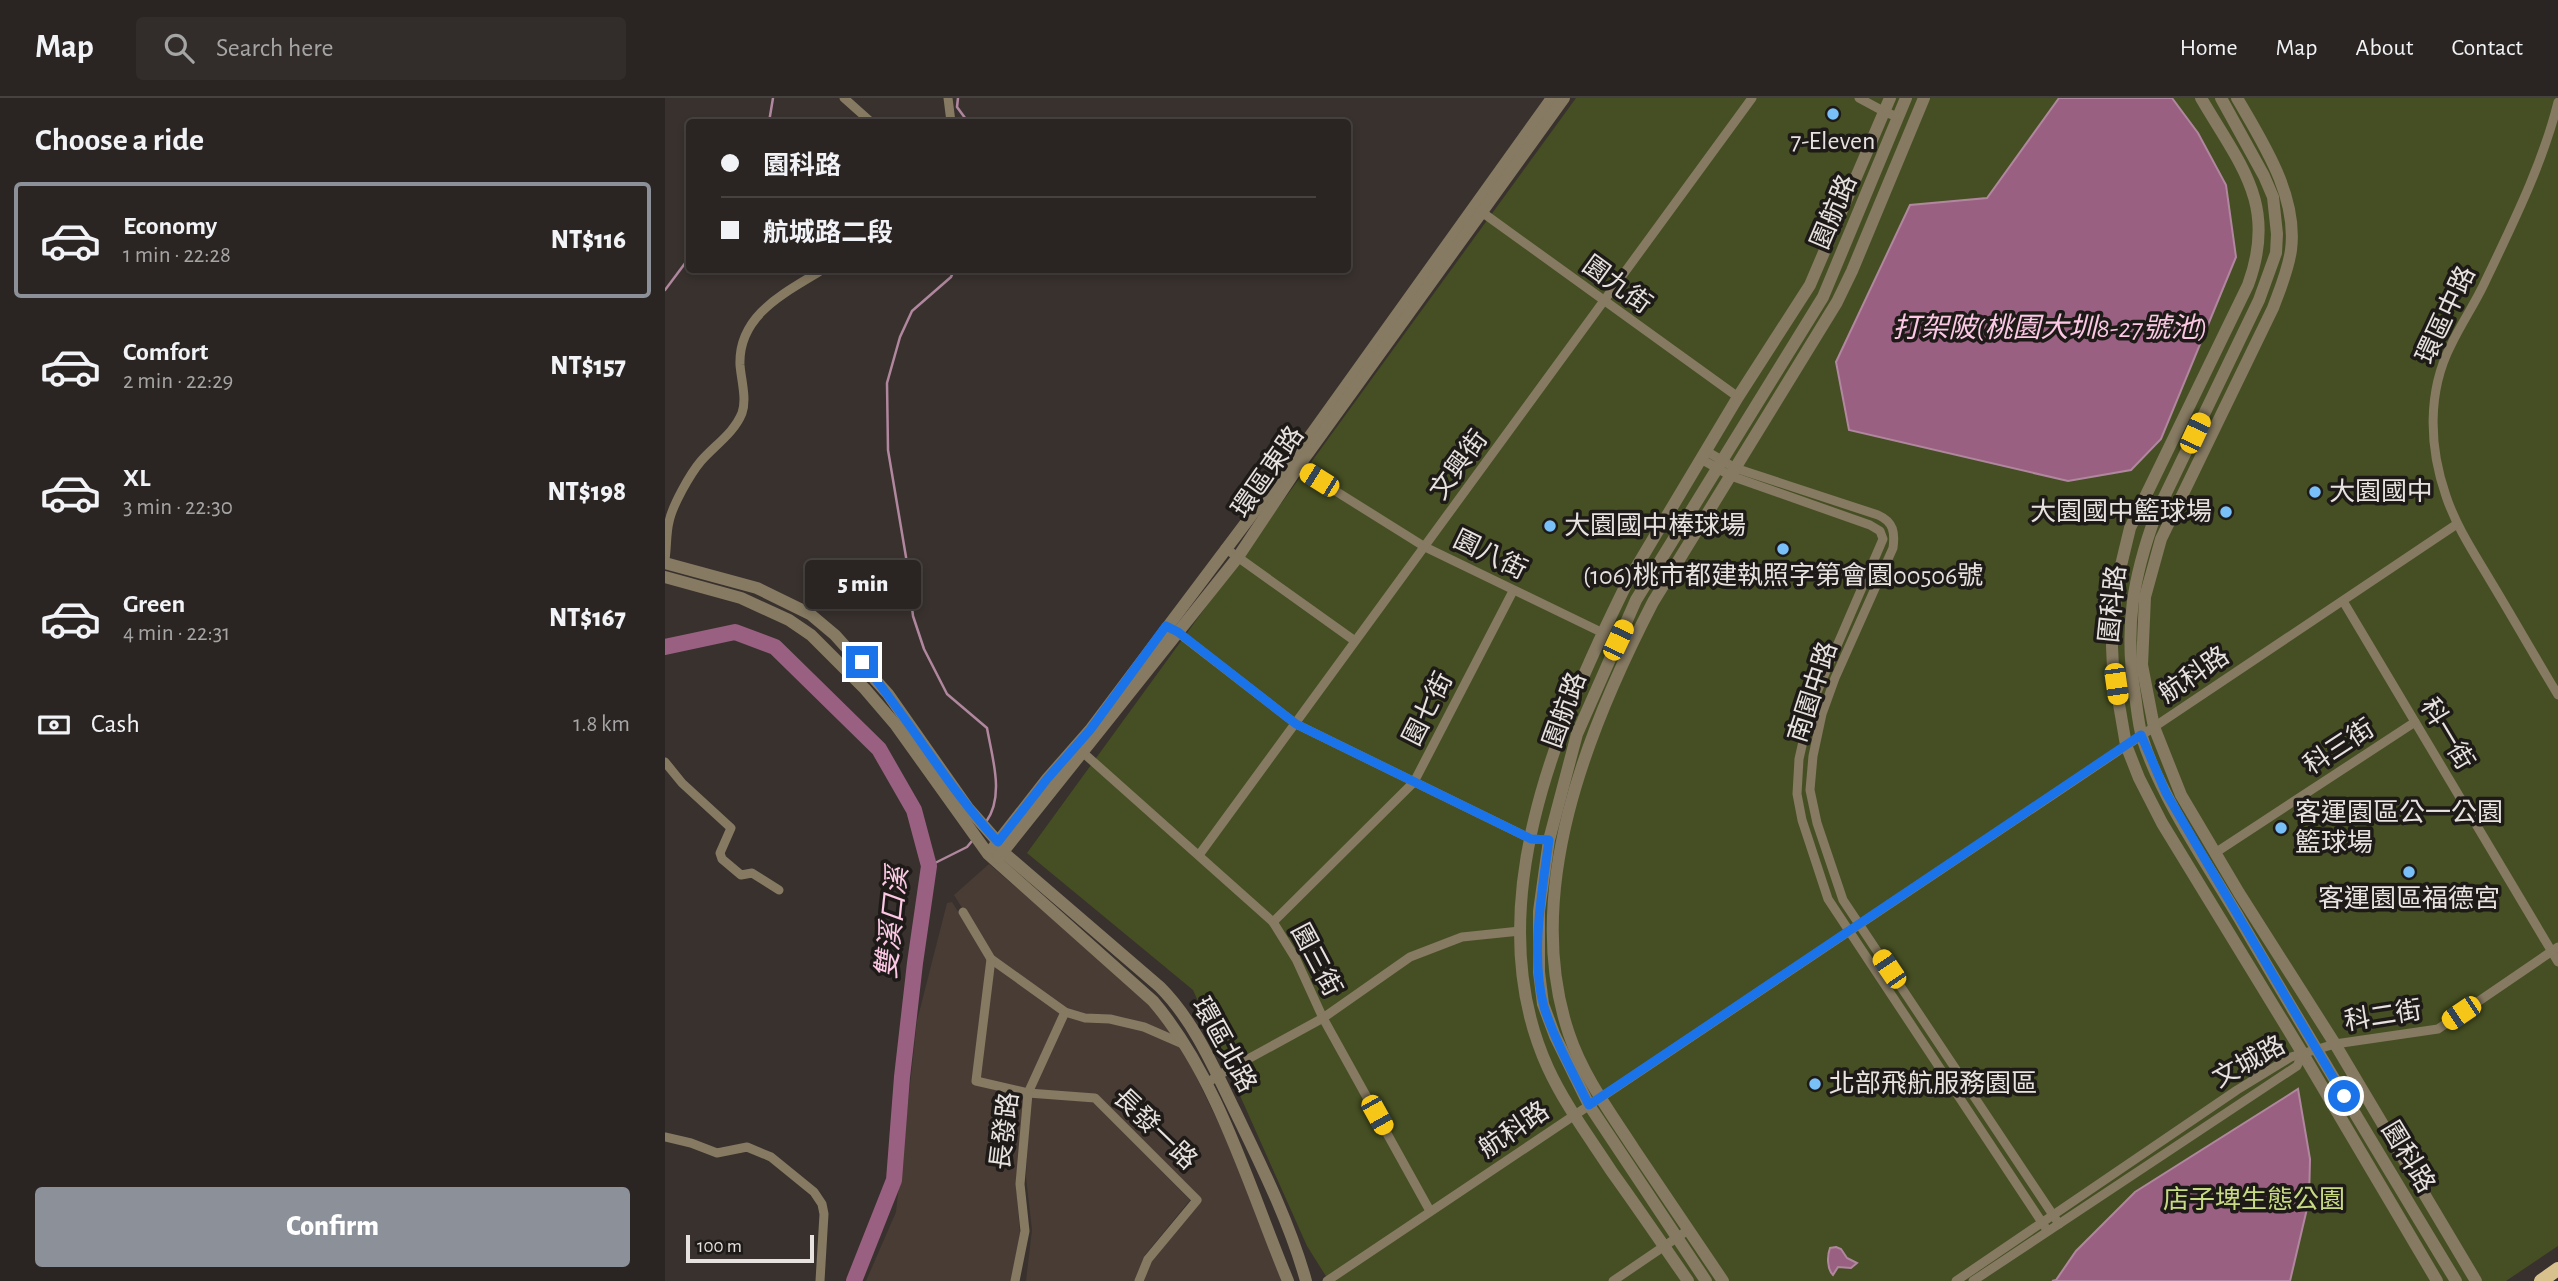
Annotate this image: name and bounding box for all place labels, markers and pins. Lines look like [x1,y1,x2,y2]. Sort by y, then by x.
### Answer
marker: 7-Eleven [1825,106,1841,122]
place label: 7-Eleven [1791,128,1876,154]
place label: 大園國中 [2329,478,2433,505]
marker: 大園國中 [2307,484,2323,500]
place label: 大園國中籃球場 [2030,497,2212,525]
marker: 大園國中籃球場 [2218,504,2234,520]
place label: 大園國中棒球場 [1564,512,1746,539]
marker: 大園國中棒球場 [1542,518,1558,534]
marker: (106)桃市都建執照字第會園00506號 [1775,541,1791,557]
place label: (106)桃市都建執照字第會園00506號 [1583,561,1983,589]
place label: 客運園區公一公園 籃球場 [2295,798,2503,856]
marker: 客運園區公一公園 籃球場 [2273,820,2289,836]
marker: 客運園區福德宮 [2401,864,2417,880]
place label: 客運園區福德宮 [2318,884,2500,912]
place label: 北部飛航服務園區 [1829,1070,2037,1097]
marker: 北部飛航服務園區 [1807,1076,1823,1092]

